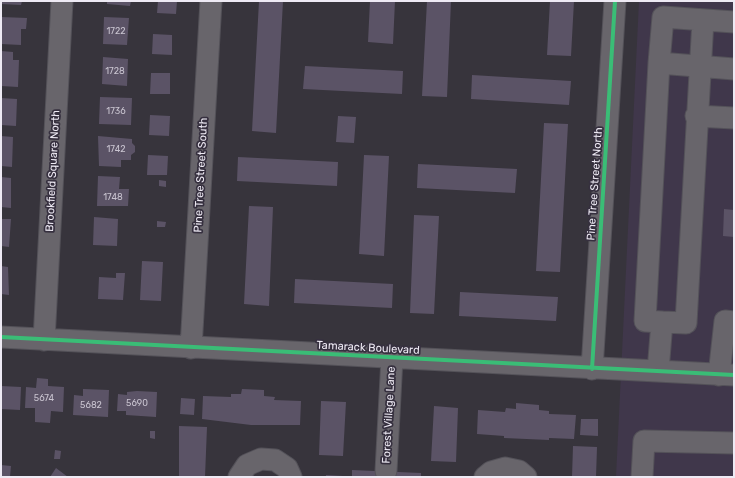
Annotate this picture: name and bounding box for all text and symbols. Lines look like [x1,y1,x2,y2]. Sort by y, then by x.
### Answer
house number: 1722 [106,26,126,36]
house number: 1728 [105,66,125,76]
house number: 1736 [106,106,126,116]
street label: Brookfield Square North [43,110,63,232]
street label: Pine Tree Street South [191,117,211,233]
street label: Pine Tree Street North [584,127,606,241]
house number: 1742 [106,144,126,154]
house number: 1748 [103,192,123,202]
street label: Tamarack Boulevard [316,339,420,357]
street label: Forest Village Lane [380,366,398,464]
house number: 5674 [34,393,54,403]
house number: 5690 [126,398,148,408]
house number: 5682 [80,400,102,410]

